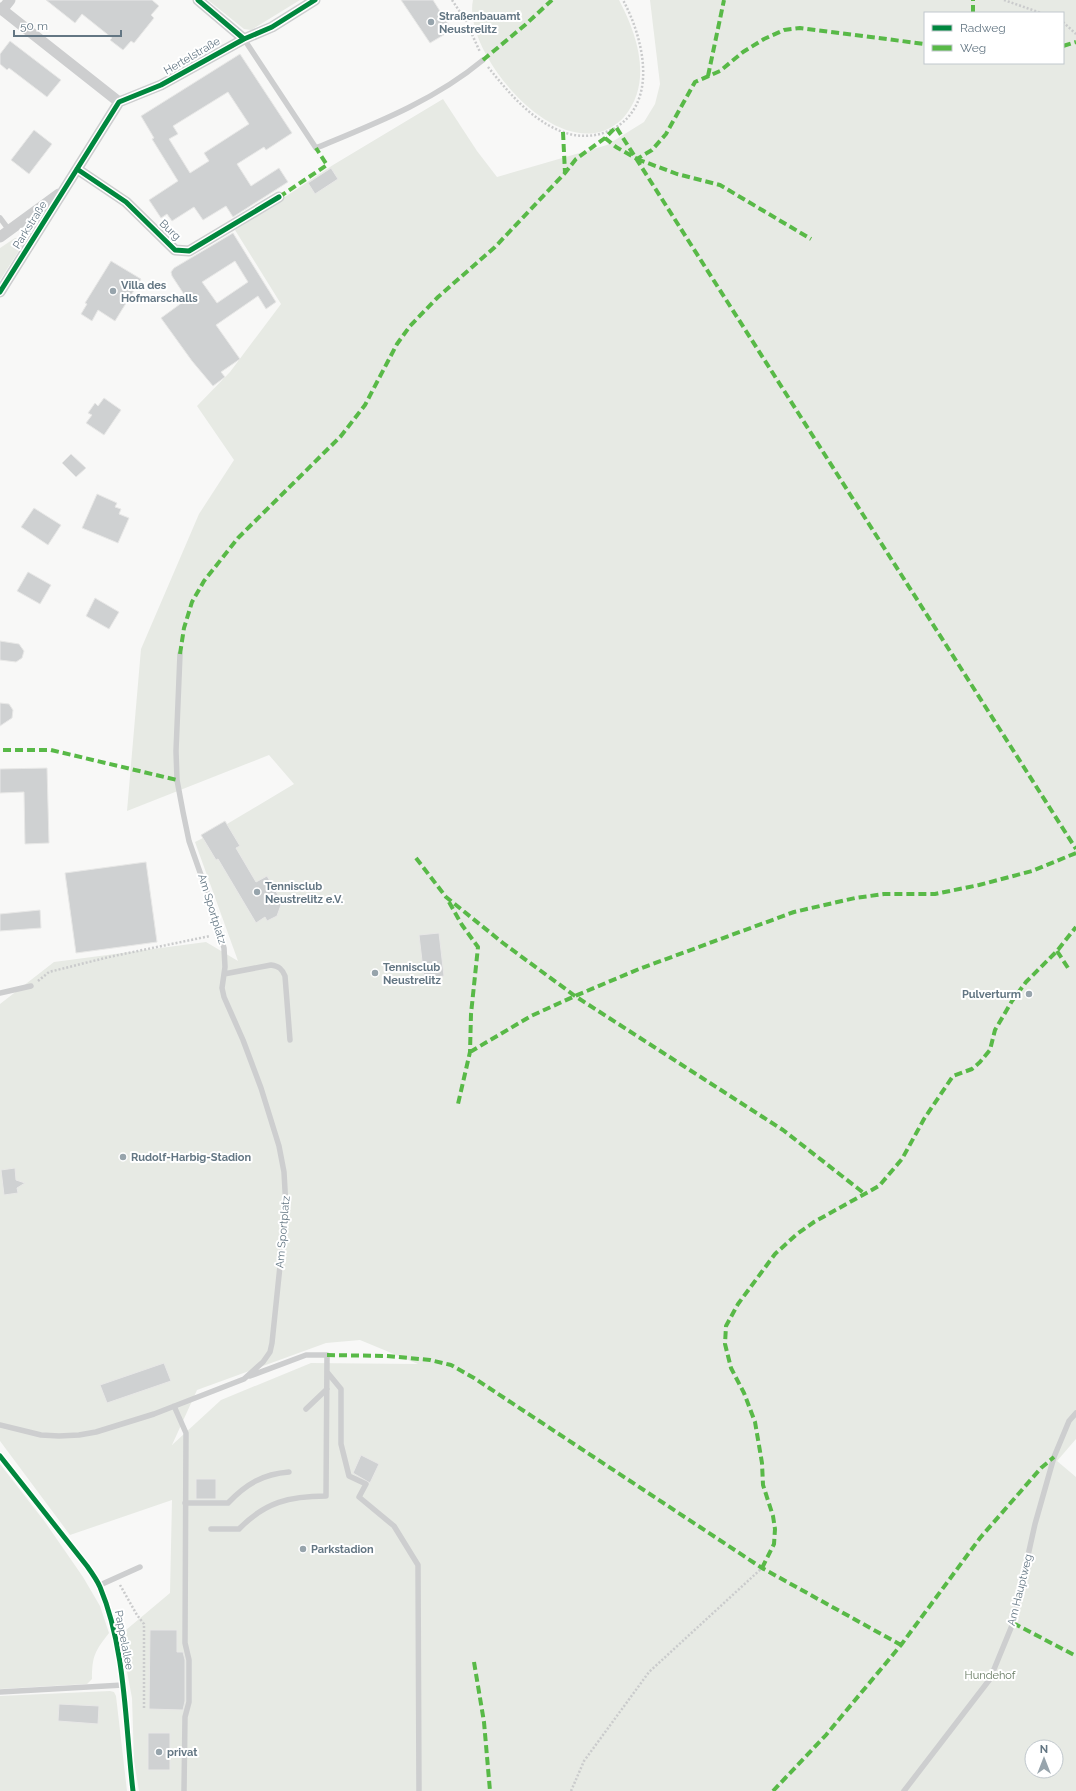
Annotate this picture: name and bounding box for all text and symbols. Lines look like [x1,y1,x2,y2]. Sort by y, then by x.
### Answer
place label: Straßenbauamt Neustrelitz [439,10,521,36]
scale bar [14,12,121,38]
legend [924,12,1064,64]
marker: Straßenbauamt Neustrelitz [426,17,436,27]
text: 50 m [20,19,48,33]
text: Radweg [960,21,1006,35]
street label: Hertelstraße [162,34,223,77]
text: Weg [960,41,986,55]
street label: Parkstraße [10,198,50,251]
street label: Burg [157,217,183,243]
place label: Villa des Hofmarschalls [121,279,198,305]
marker: Villa des Hofmarschalls [108,286,118,296]
street label: Am Sportplatz [195,872,229,946]
place label: Tennisclub Neustrelitz e.V. [265,880,343,906]
marker: Tennisclub Neustrelitz e.V. [252,887,262,897]
place label: Tennisclub Neustrelitz [383,961,442,987]
marker: Tennisclub Neustrelitz [370,968,380,978]
place label: Pulverturm [962,988,1021,1001]
marker: Pulverturm [1024,989,1034,999]
place label: Rudolf-Harbig-Stadion [131,1151,252,1164]
marker: Rudolf-Harbig-Stadion [118,1152,128,1162]
street label: Am Sportplatz [273,1195,293,1269]
place label: Parkstadion [311,1543,374,1556]
marker: Parkstadion [298,1544,308,1554]
street label: Am Hauptweg [1005,1553,1035,1627]
street label: Pappelallee [112,1609,136,1672]
park label: Hundehof [965,1669,1016,1682]
north arrow [1024,1739,1064,1779]
text: N [1040,1743,1048,1756]
place label: privat [167,1746,198,1759]
marker: privat [154,1747,164,1757]

